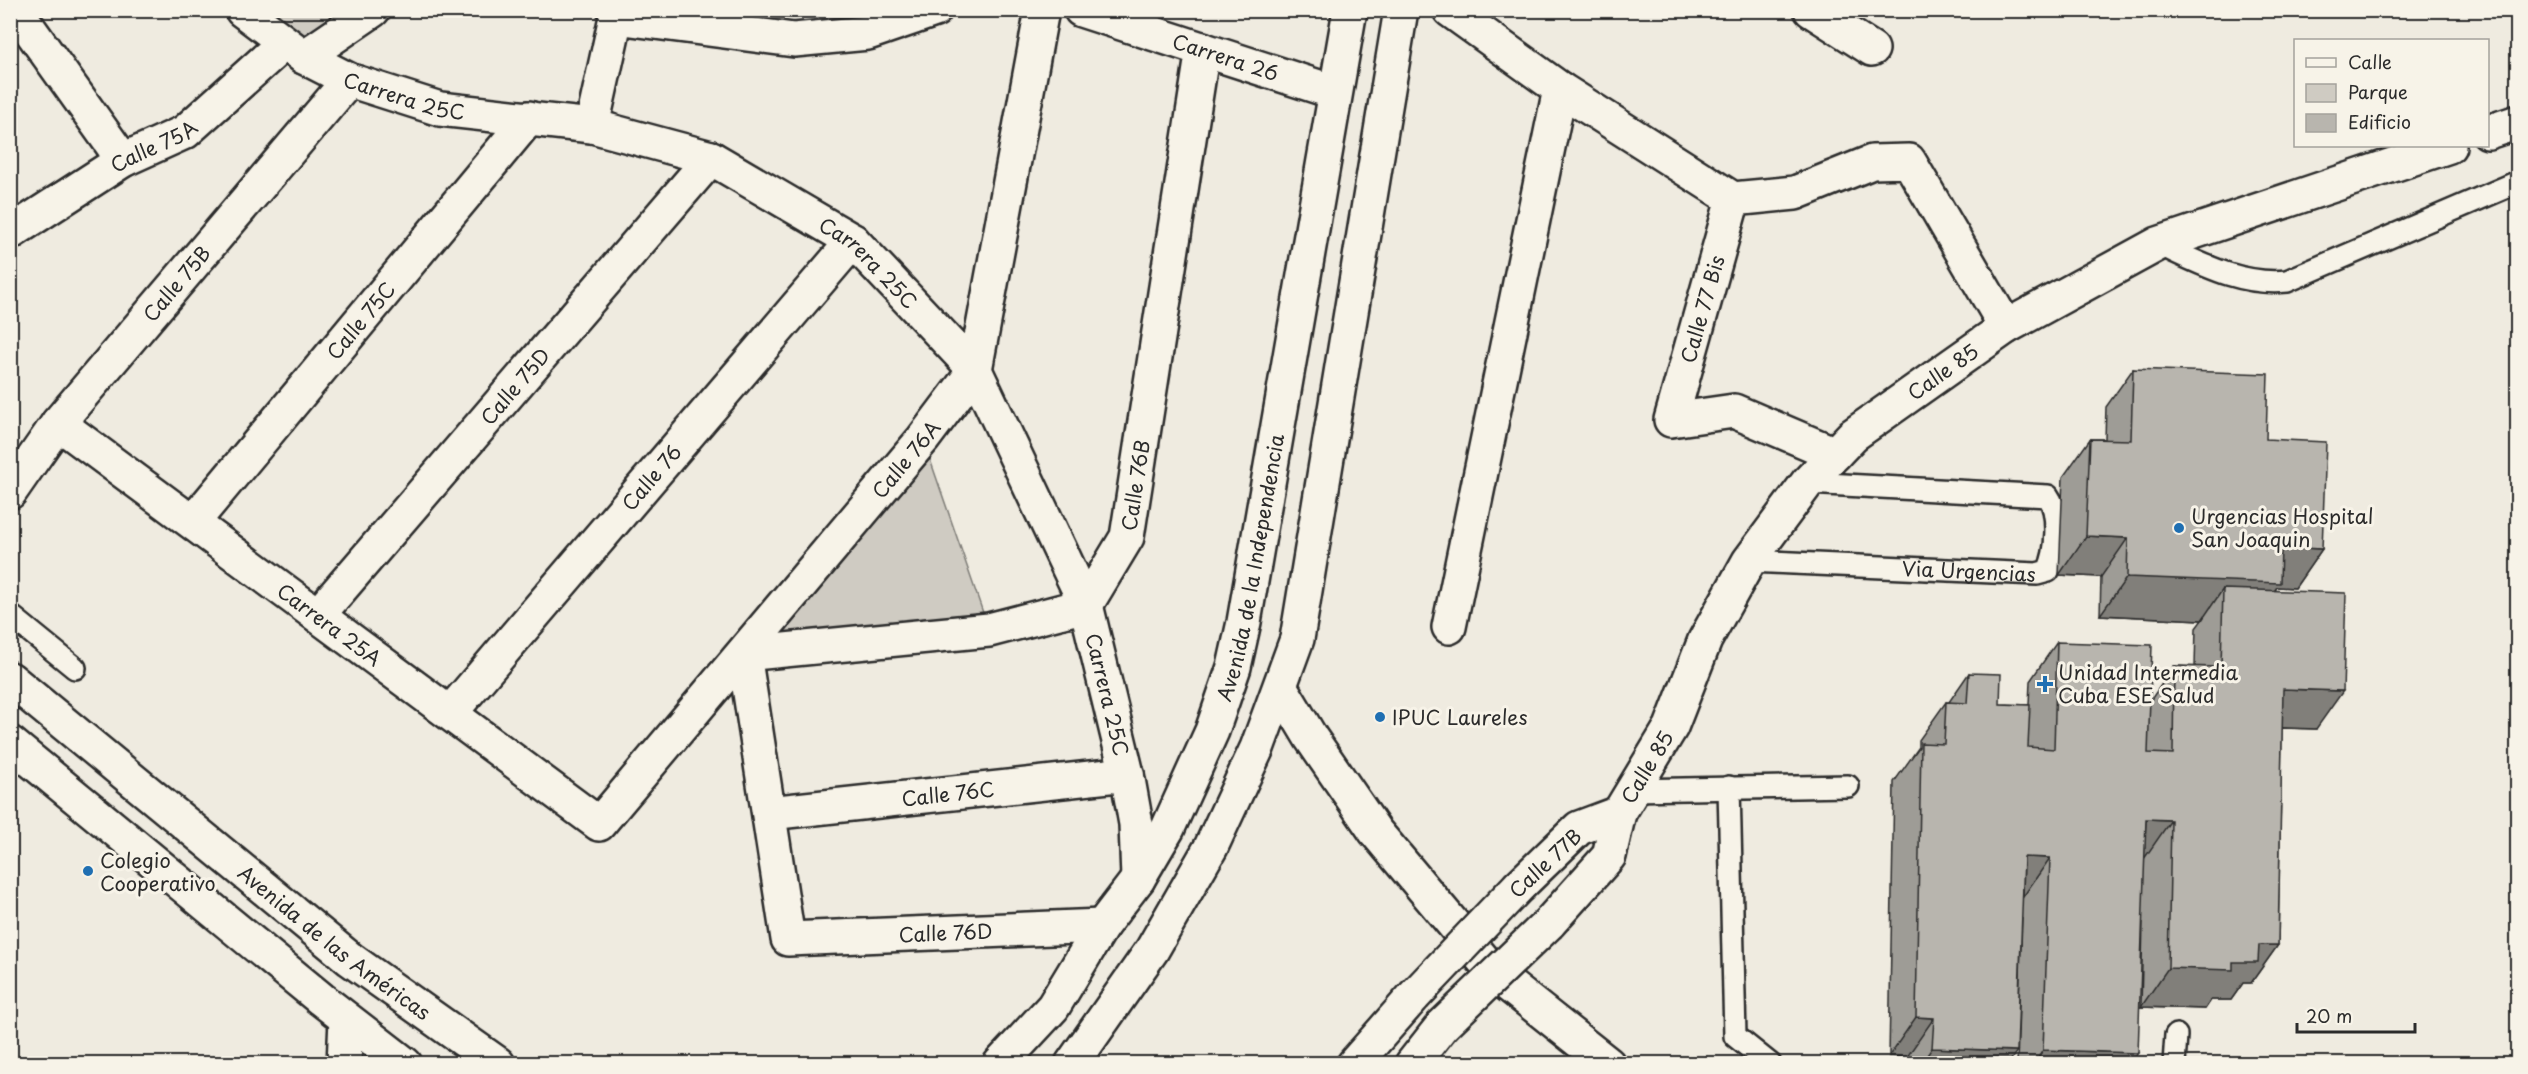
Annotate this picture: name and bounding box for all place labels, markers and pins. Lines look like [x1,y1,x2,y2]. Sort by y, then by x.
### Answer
place label: Urgencias Hospital San Joaquin [2191,501,2374,554]
marker: Urgencias Hospital San Joaquin [2172,521,2186,535]
place label: Unidad Intermedia Cuba ESE Salud [2058,657,2238,710]
marker: Unidad Intermedia Cuba ESE Salud [2036,675,2054,693]
place label: IPUC Laureles [1392,702,1528,732]
marker: IPUC Laureles [1373,710,1387,724]
place label: Colegio Cooperativo [100,845,216,898]
marker: Colegio Cooperativo [81,864,95,878]

